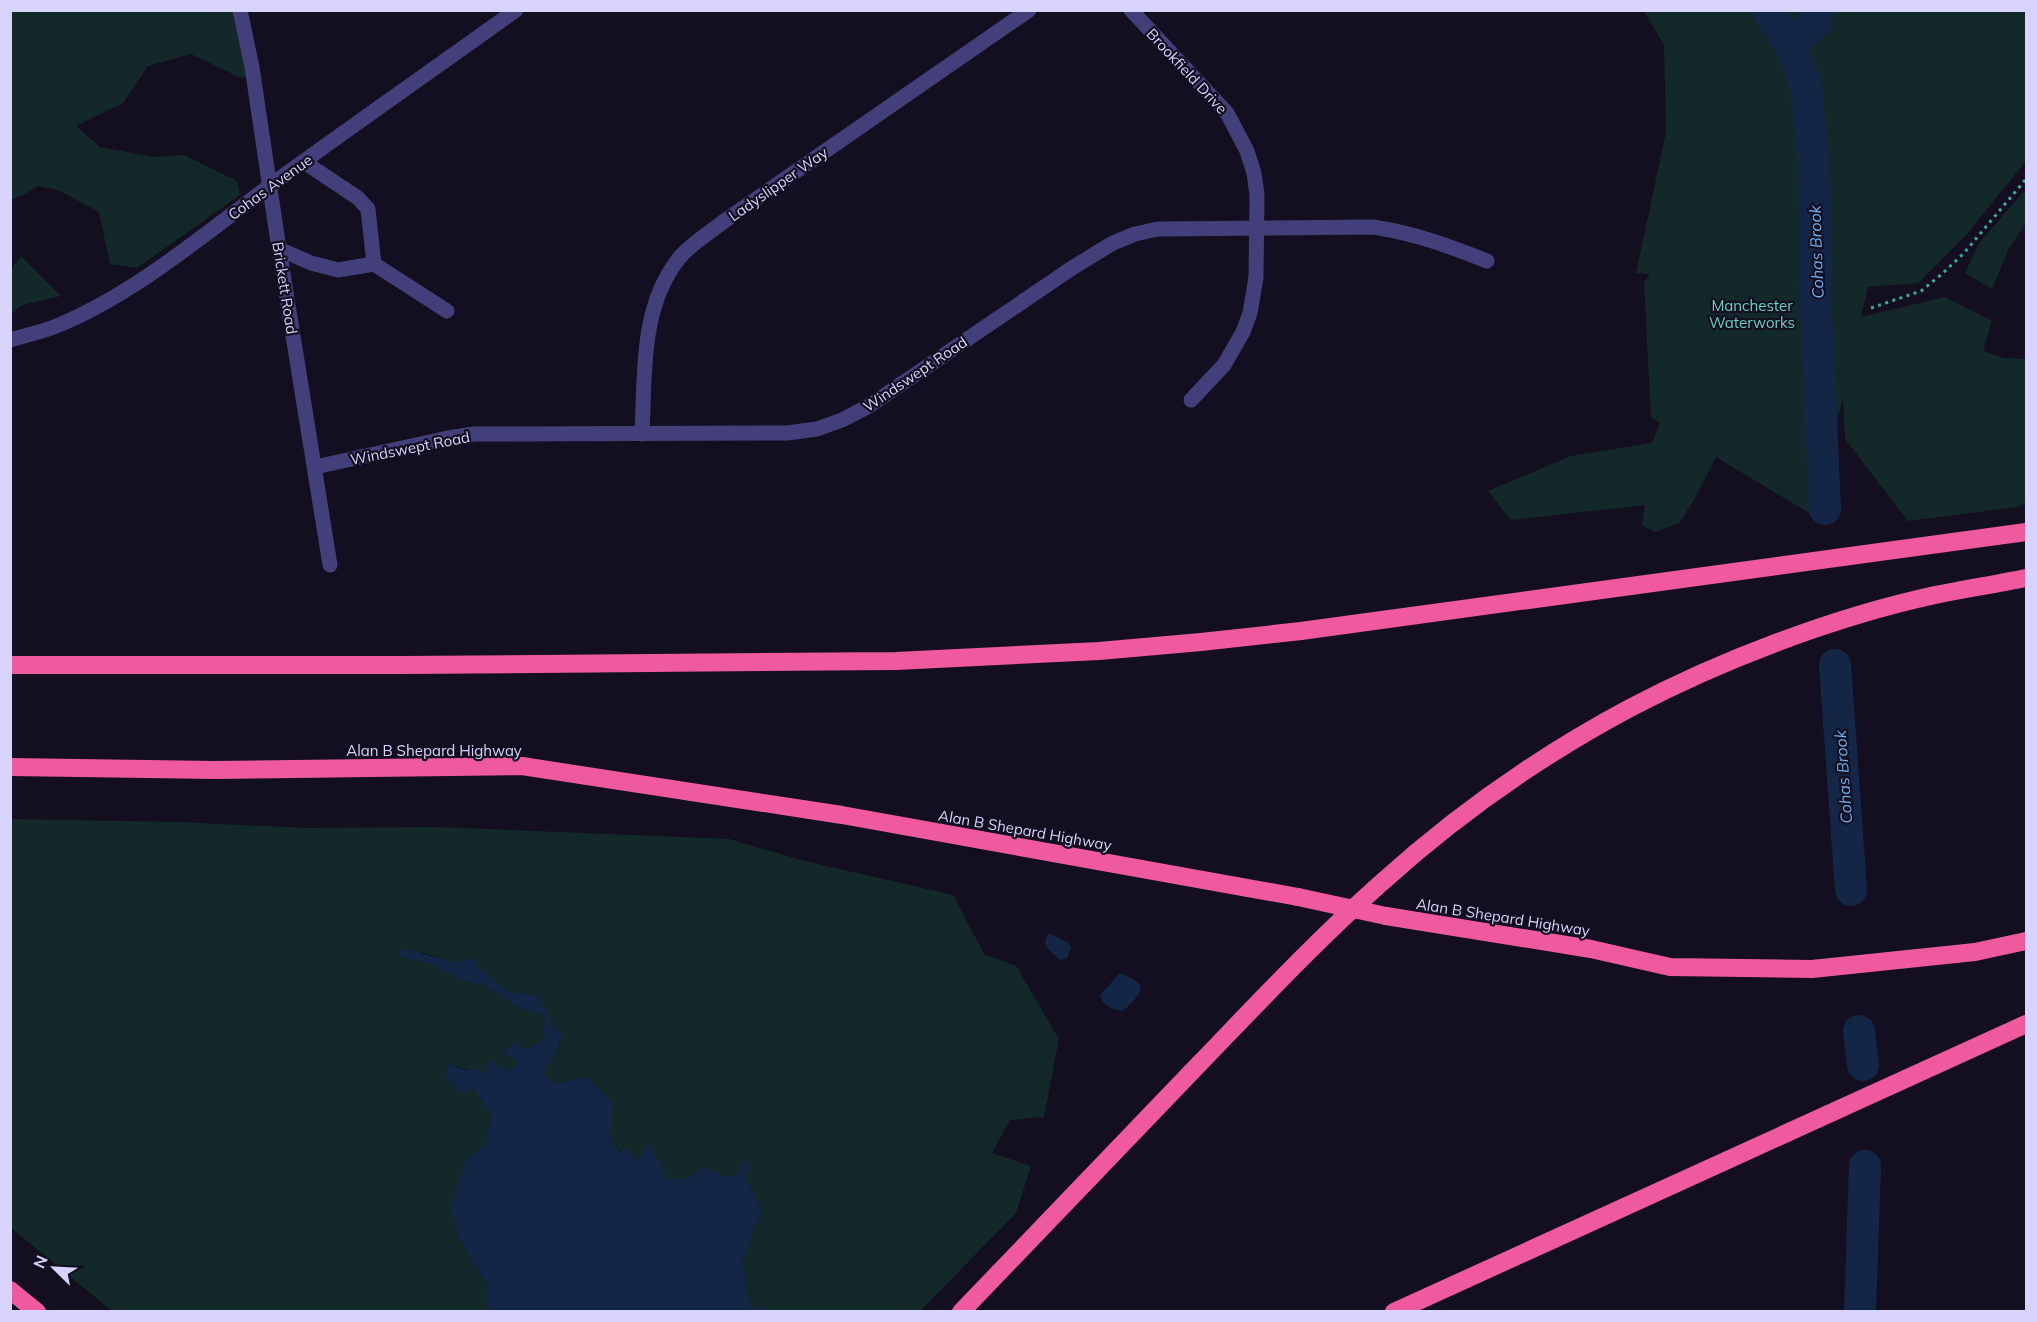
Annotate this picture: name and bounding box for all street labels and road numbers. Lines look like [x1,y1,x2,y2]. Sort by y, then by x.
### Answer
street label: Brookfield Drive [1143,24,1231,118]
street label: Ladyslipper Way [725,143,831,225]
street label: Cohas Avenue [224,150,316,224]
street label: Brickett Road [268,240,302,336]
street label: Windswept Road [859,332,971,416]
street label: Windswept Road [349,427,471,469]
street label: Alan B Shepard Highway [346,741,522,760]
street label: Alan B Shepard Highway [937,805,1113,855]
street label: Alan B Shepard Highway [1415,894,1591,940]

